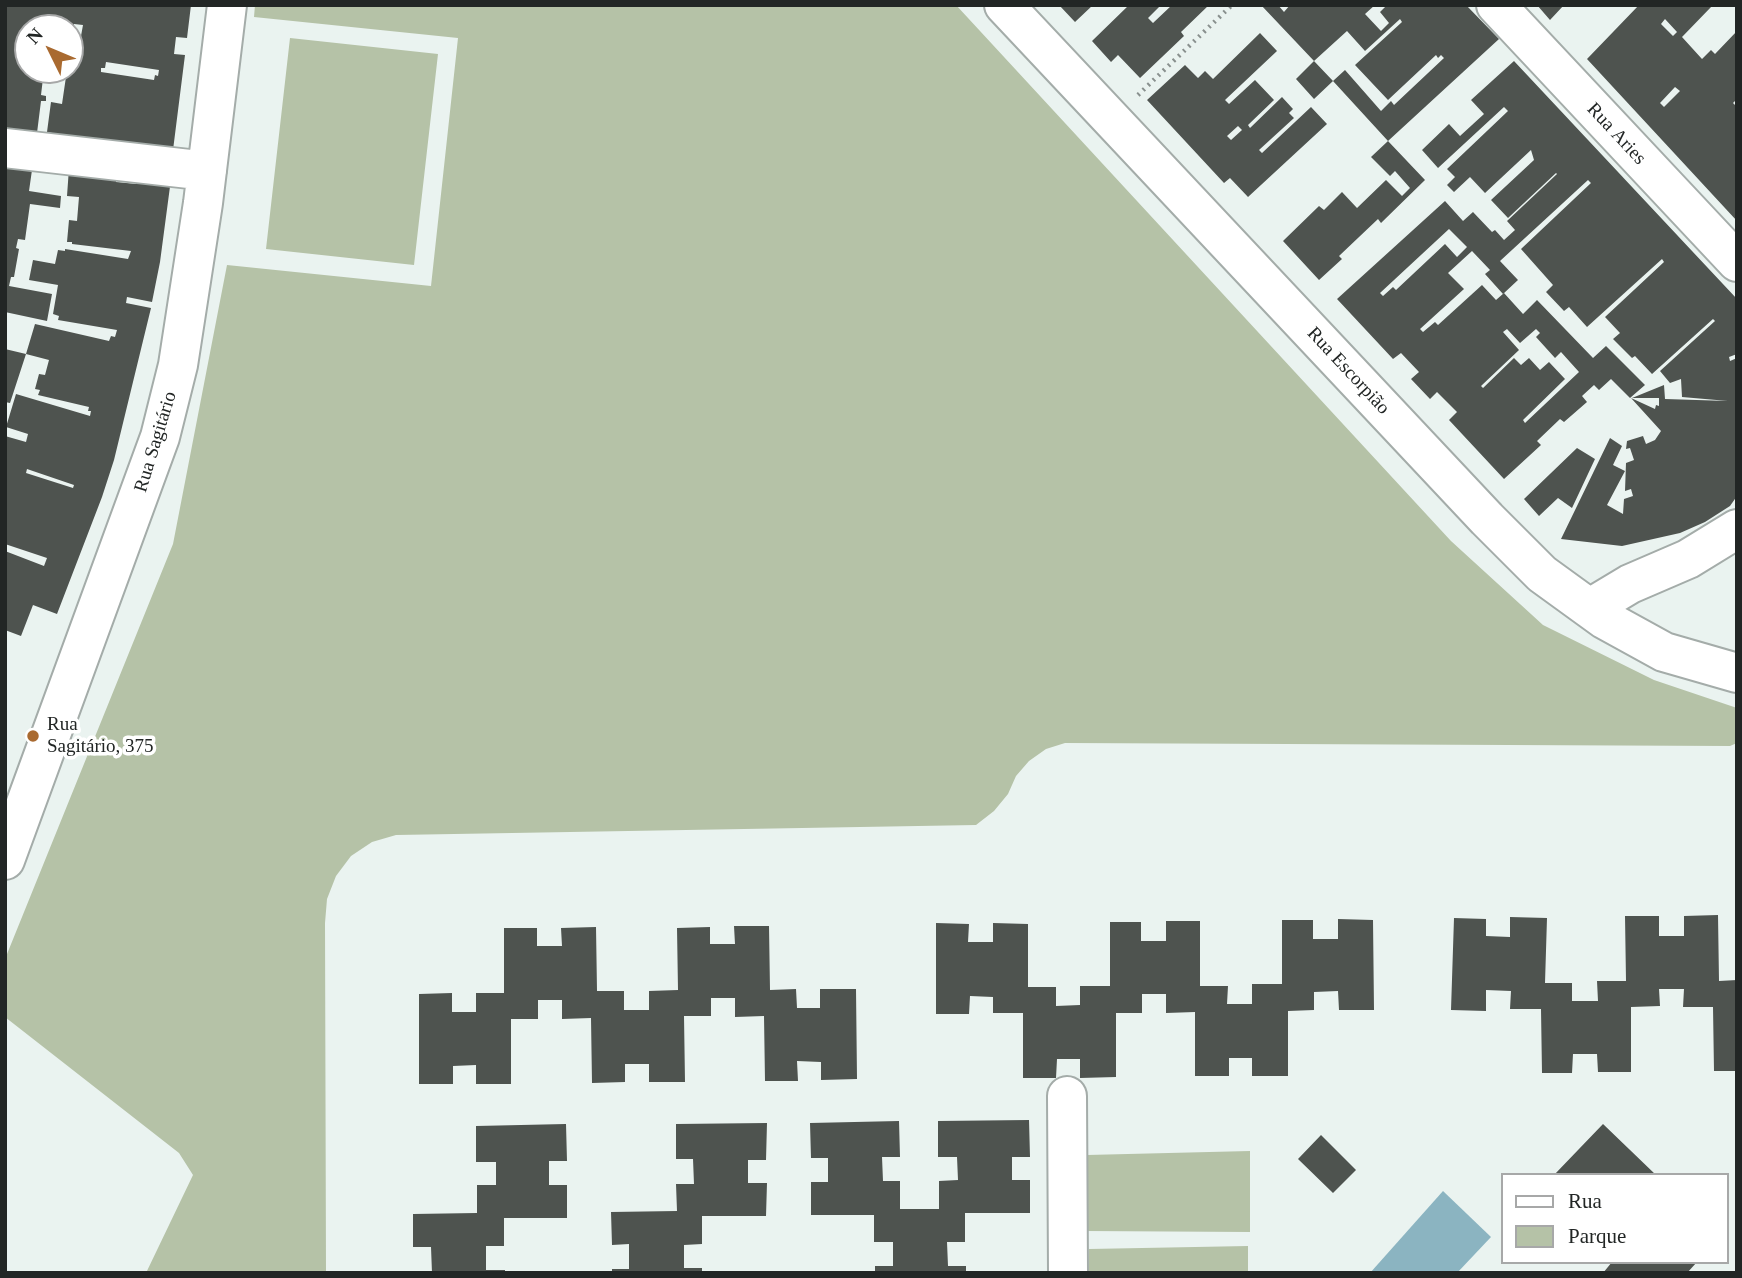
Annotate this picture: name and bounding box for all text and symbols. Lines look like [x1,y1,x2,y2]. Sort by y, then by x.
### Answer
north arrow [14,14,84,84]
text: N [22,24,47,48]
street label: Rua Aries [1582,98,1650,170]
street label: Rua Escorpião [1302,323,1394,419]
street label: Rua Sagitário [130,389,182,495]
place label: Rua Sagitário, 375 [47,714,154,758]
marker: Rua Sagitário, 375 [25,728,41,744]
legend [1500,1173,1728,1264]
text: Rua [1568,1189,1602,1213]
text: Parque [1568,1224,1626,1248]

